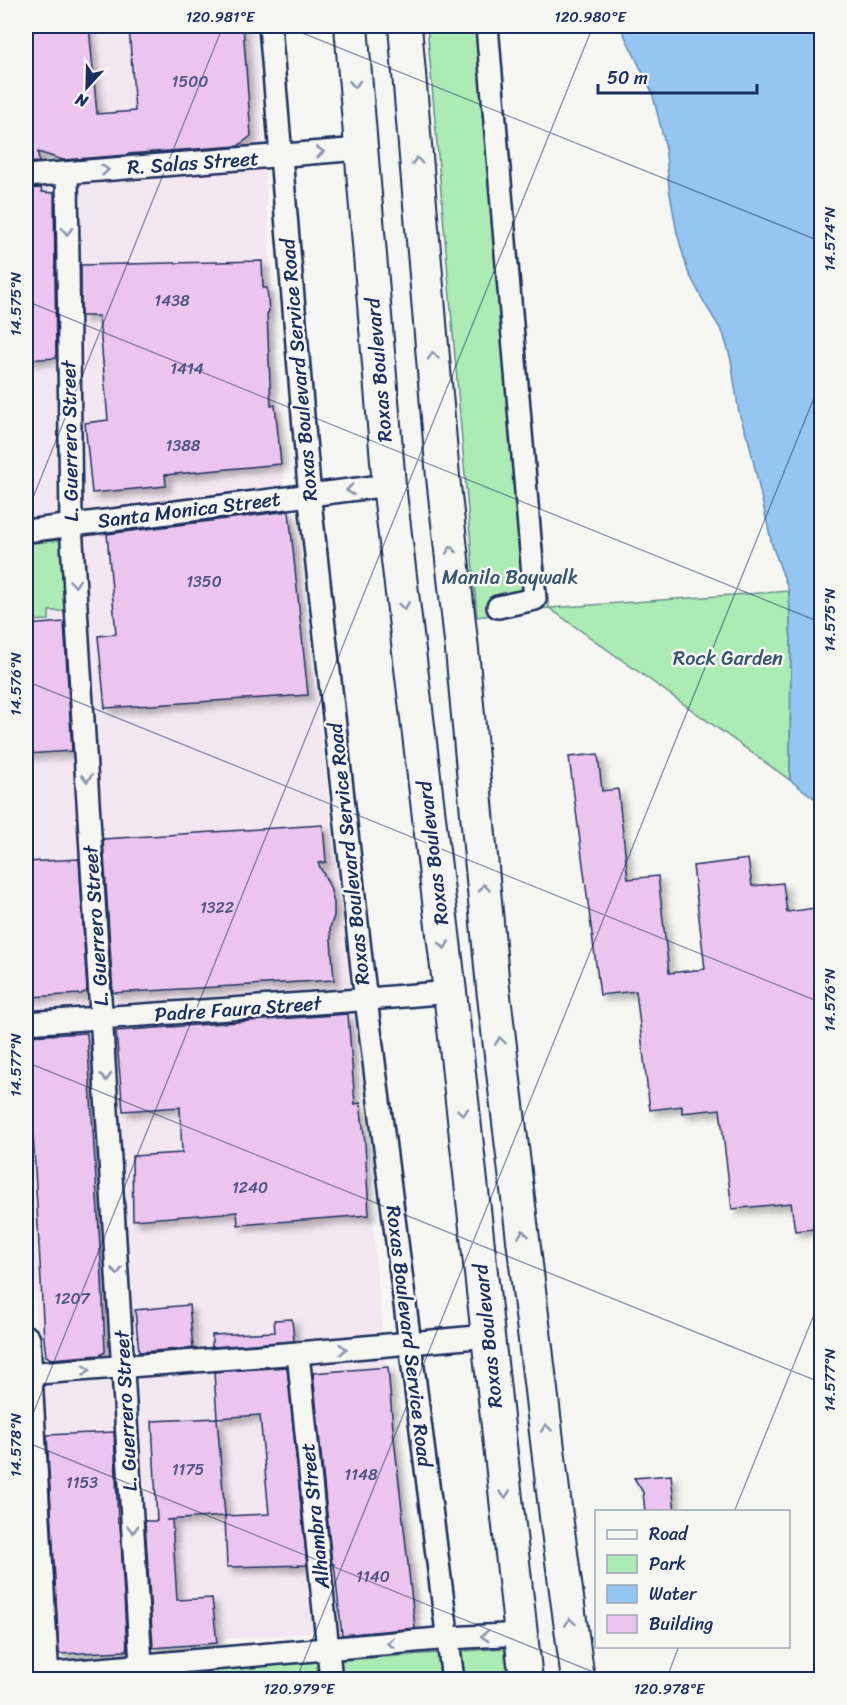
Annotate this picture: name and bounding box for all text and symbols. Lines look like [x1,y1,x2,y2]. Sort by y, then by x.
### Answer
text: 120.981°E [186,4,256,30]
text: 120.980°E [554,4,627,30]
north arrow [57,57,117,117]
scale bar [598,57,757,95]
text: 50 m [607,62,648,94]
house number: 1500 [172,67,208,96]
one-way arrow [349,79,362,88]
text: N [70,85,93,116]
street label: R. Salas Street [126,141,260,185]
one-way arrow [316,146,325,159]
one-way arrow [411,157,424,166]
one-way arrow [100,163,109,176]
text: 14.574°N [817,206,843,271]
one-way arrow [61,227,73,236]
street label: Roxas Boulevard Service Road [270,236,328,503]
text: 14.575°N [3,271,29,336]
house number: 1438 [154,286,190,315]
street label: Roxas Boulevard [355,295,403,443]
one-way arrow [427,351,440,360]
house number: 1414 [170,354,204,383]
street label: L. Guerrero Street [51,359,89,522]
house number: 1388 [166,431,201,460]
street label: Santa Monica Street [95,481,283,539]
one-way arrow [345,484,354,496]
one-way arrow [445,545,458,554]
park label: Manila Baywalk [442,560,578,595]
house number: 1350 [186,567,222,596]
one-way arrow [68,579,81,588]
text: 14.575°N [817,587,843,652]
one-way arrow [397,601,409,610]
park label: Rock Garden [673,641,783,676]
text: 14.576°N [3,652,29,716]
street label: Roxas Boulevard Service Road [318,720,380,987]
one-way arrow [80,773,93,782]
street label: Roxas Boulevard [407,778,459,927]
street label: L. Guerrero Street [73,844,119,1008]
one-way arrow [478,883,491,892]
house number: 1322 [200,893,234,922]
one-way arrow [438,941,450,950]
text: 14.576°N [817,968,843,1032]
street label: Padre Faura Street [153,986,324,1032]
text: 14.577°N [3,1033,29,1097]
one-way arrow [494,1036,506,1045]
one-way arrow [99,1072,112,1081]
one-way arrow [456,1108,469,1117]
house number: 1240 [232,1173,268,1202]
street label: Roxas Boulevard Service Road [376,1203,443,1470]
one-way arrow [517,1230,530,1239]
street label: Roxas Boulevard [463,1261,513,1410]
one-way arrow [111,1267,124,1276]
house number: 1207 [54,1284,91,1313]
street label: L. Guerrero Street [104,1329,148,1492]
one-way arrow [338,1343,347,1356]
text: 14.577°N [817,1348,843,1412]
one-way arrow [81,1363,90,1376]
text: 14.578°N [3,1412,29,1477]
one-way arrow [540,1423,553,1433]
street label: Alhambra Street [290,1441,340,1592]
house number: 1175 [172,1455,205,1484]
house number: 1148 [344,1460,378,1489]
house number: 1153 [66,1468,98,1497]
one-way arrow [499,1489,511,1499]
legend [595,1510,790,1648]
text: Road [649,1518,689,1550]
one-way arrow [126,1524,139,1533]
text: Park [649,1548,686,1580]
house number: 1140 [356,1562,390,1591]
text: Water [649,1578,698,1610]
text: Building [649,1608,713,1640]
one-way arrow [564,1617,577,1626]
one-way arrow [480,1629,489,1642]
one-way arrow [386,1636,395,1649]
text: 120.979°E [264,1676,336,1702]
text: 120.978°E [634,1676,706,1702]

